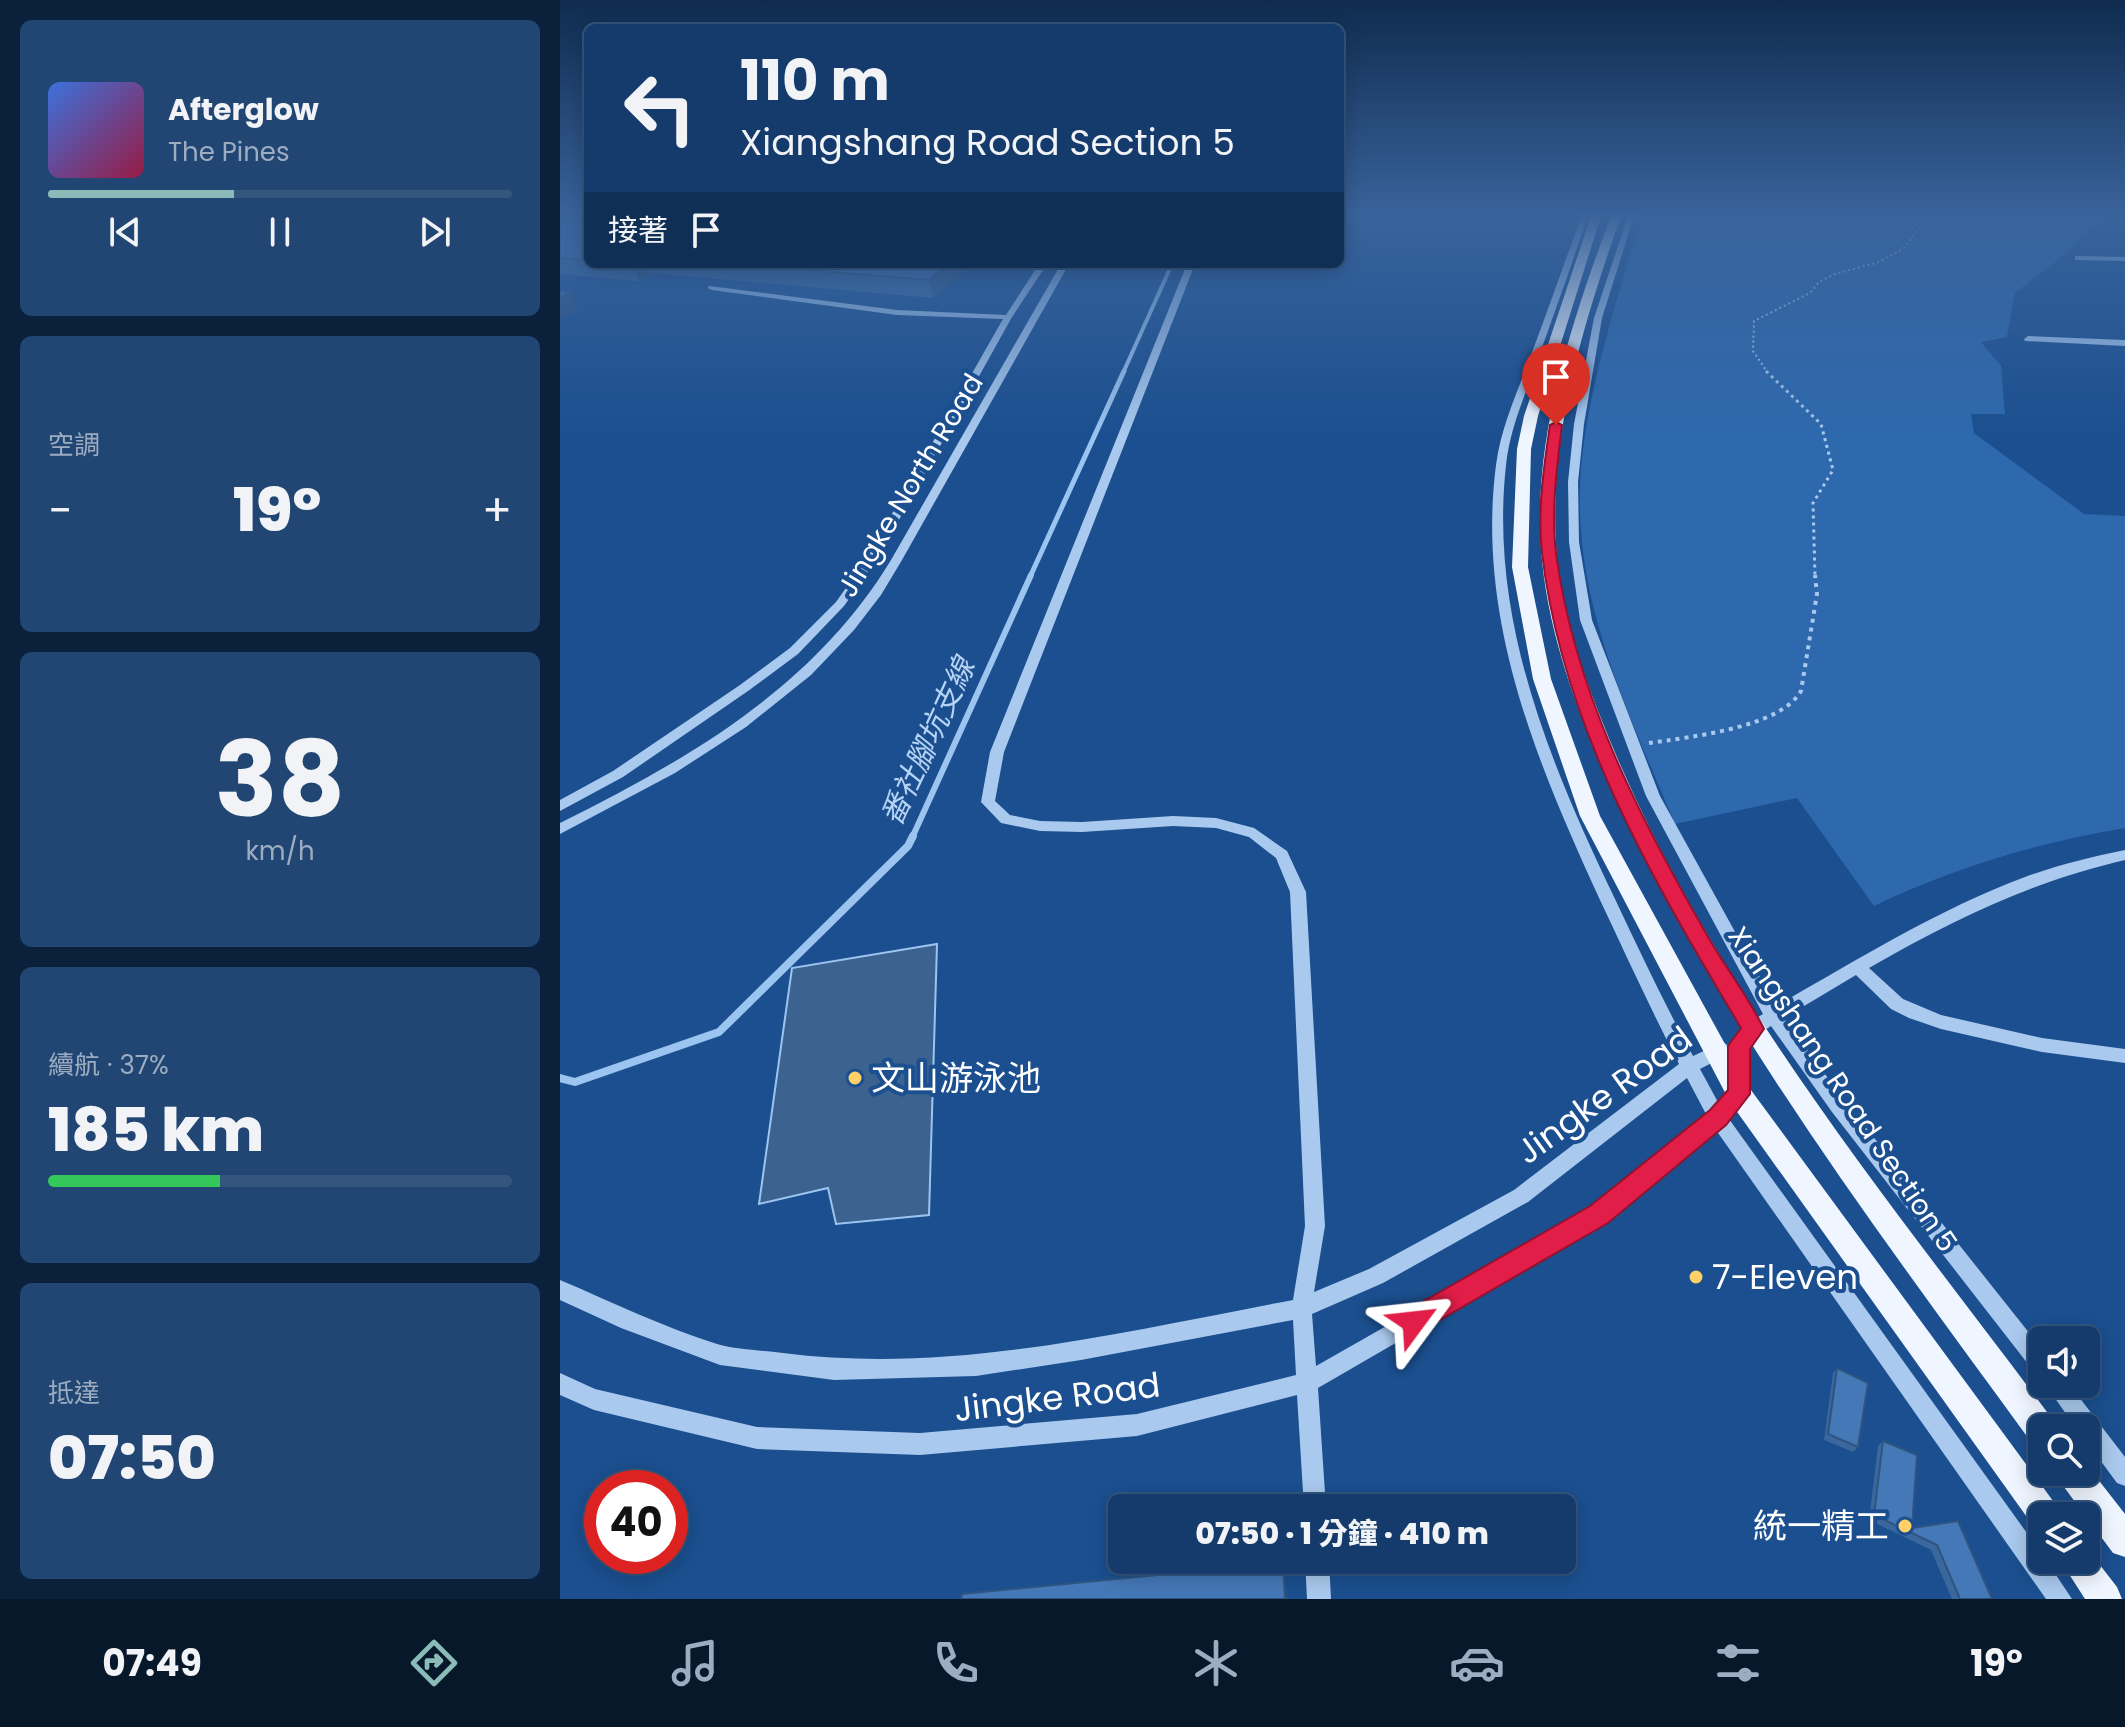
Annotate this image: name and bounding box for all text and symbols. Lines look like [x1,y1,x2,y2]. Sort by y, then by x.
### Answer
text: 110 m [740,41,890,120]
icon: left [608,56,712,160]
text: Afterglow [168,88,319,131]
text: Xiangshang Road Section 5 [740,117,1235,168]
text: The Pines [168,134,290,170]
icon: arrive [684,208,728,252]
text: 接著 [608,209,668,252]
icon: previous [103,210,147,254]
icon: pause [258,210,302,254]
icon: next [413,210,457,254]
pin [1522,343,1590,425]
icon: arrive [1534,355,1578,399]
street label: Jingke North Road [828,366,993,604]
text: 空調 [48,427,100,463]
text: 19° [233,468,321,552]
text: − [48,480,72,541]
text: + [482,480,512,541]
water label: 番社腳坑支線 [870,648,986,832]
text: 38 [215,707,345,852]
text: km/h [245,833,315,869]
street label: Xiangshang Road Section 5 [1719,919,1966,1260]
street label: Jingke Road [1506,1015,1702,1175]
text: 續航 · 37% [48,1047,169,1083]
place label: 文山游泳池 [871,1054,1041,1102]
marker: 文山游泳池 [846,1069,864,1087]
text: 185 km [48,1088,264,1172]
place label: 7-Eleven [1712,1253,1858,1301]
marker: 7-Eleven [1687,1268,1705,1286]
position arrow [1372,1280,1456,1364]
map controls [2028,1326,2100,1574]
button: sound [2028,1326,2100,1398]
street label: Jingke Road [951,1361,1163,1433]
text: 抵達 [48,1375,100,1411]
button: search [2028,1414,2100,1486]
text: 07:50 [48,1416,216,1500]
speed limit sign: 40 [584,1470,688,1574]
place label: 統一精工 [1753,1502,1889,1550]
button: layers [2028,1502,2100,1574]
text: 07:50 · 1 分鐘 · 410 m [1195,1512,1489,1555]
marker: 統一精工 [1896,1517,1914,1535]
icon: directions [406,1635,462,1691]
icon: music [667,1635,723,1691]
icon: phone [928,1635,984,1691]
icon: climate [1188,1635,1244,1691]
icon: car [1449,1635,1505,1691]
icon: filters [1710,1635,1766,1691]
text: 07:49 [102,1638,202,1689]
text: 19° [1970,1638,2023,1689]

